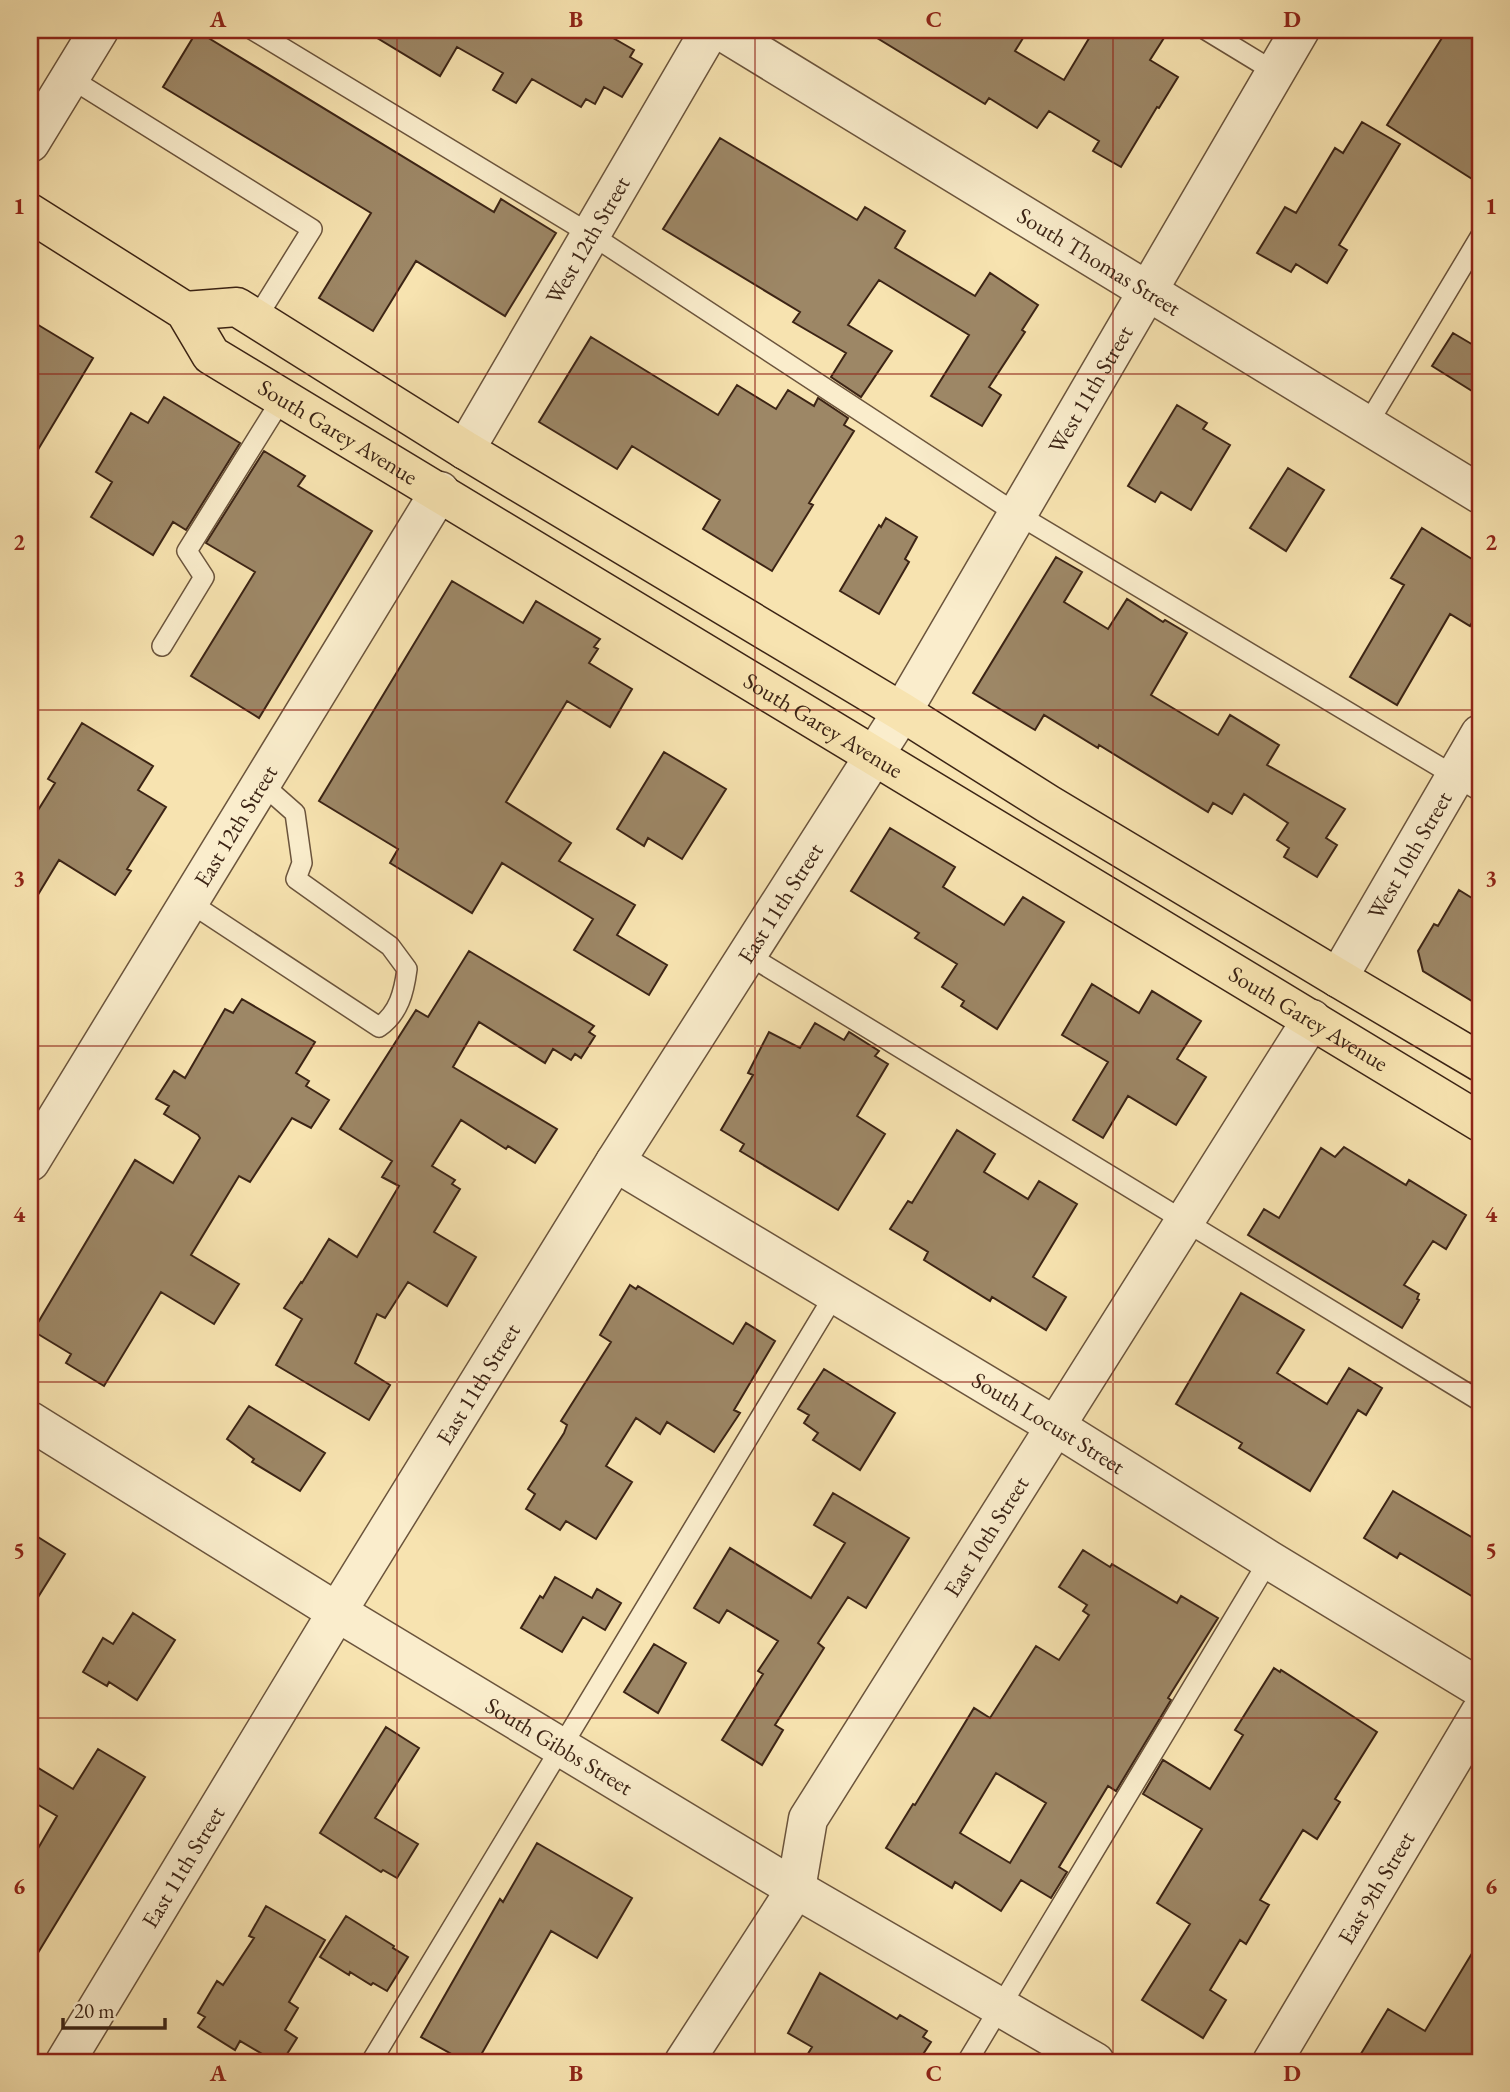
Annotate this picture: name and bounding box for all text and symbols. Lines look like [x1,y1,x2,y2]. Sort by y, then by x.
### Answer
text: A [209,4,227,34]
text: B [569,4,583,34]
text: C [926,4,942,34]
text: D [1283,4,1301,34]
street label: West 12th Street [538,170,637,310]
text: 1 [13,191,25,221]
text: 1 [1485,191,1497,221]
street label: South Thomas Street [1012,200,1187,323]
street label: West 11th Street [1041,319,1140,459]
street label: South Garey Avenue [253,372,423,492]
text: 2 [13,527,25,557]
text: 2 [1485,527,1497,557]
street label: South Garey Avenue [738,665,909,785]
street label: East 12th Street [187,759,284,892]
street label: West 10th Street [1360,785,1459,925]
street label: East 11th Street [731,836,830,969]
text: 3 [13,863,25,893]
text: 3 [1485,863,1497,893]
street label: South Garey Avenue [1223,959,1394,1078]
text: 4 [13,1199,26,1229]
text: 4 [1485,1199,1498,1229]
street label: East 11th Street [429,1317,527,1450]
street label: South Locust Street [967,1365,1131,1482]
street label: East 10th Street [937,1470,1036,1603]
text: 5 [13,1535,25,1565]
text: 5 [1485,1535,1497,1565]
street label: South Gibbs Street [480,1690,639,1802]
street label: East 11th Street [135,1800,232,1933]
street label: East 9th Street [1331,1825,1422,1950]
text: 6 [13,1871,25,1901]
text: 6 [1485,1871,1497,1901]
scale bar [63,1987,164,2031]
text: 20 m [74,1997,115,2024]
text: A [209,2058,227,2088]
text: B [569,2058,583,2088]
text: C [926,2058,942,2088]
text: D [1283,2058,1301,2088]

